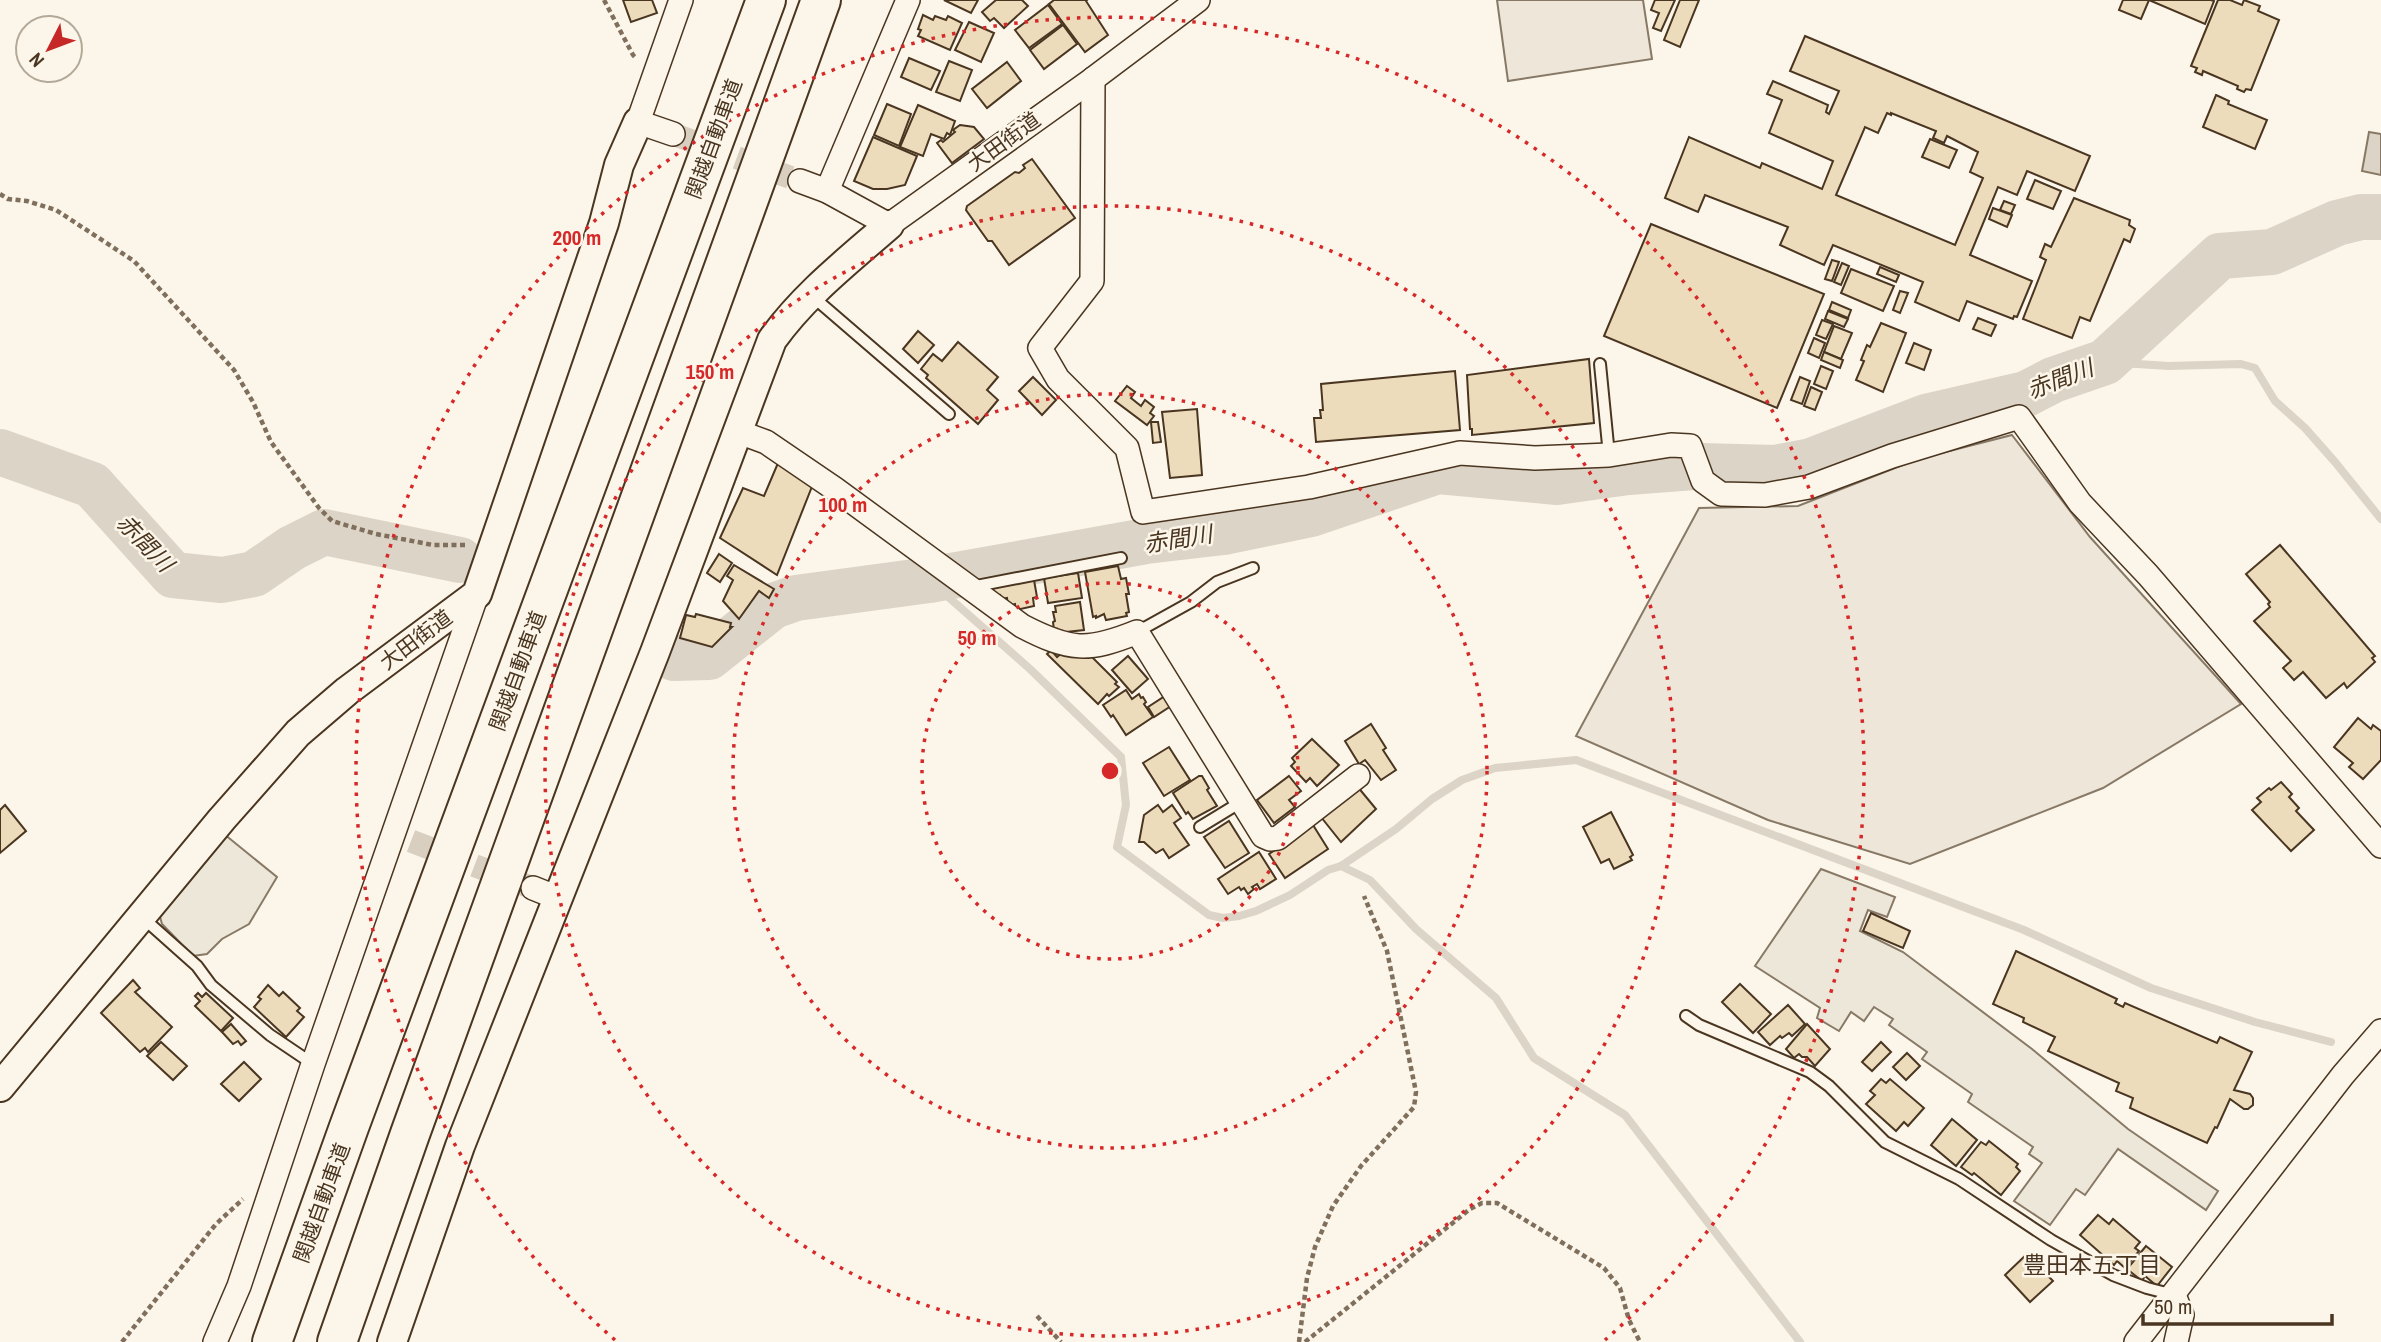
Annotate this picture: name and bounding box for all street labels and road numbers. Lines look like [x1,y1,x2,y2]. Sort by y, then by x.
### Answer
street label: 関越自動車道 [678,75,749,203]
street label: 大田街道 [961,105,1046,178]
street label: 大田街道 [373,603,458,676]
street label: 関越自動車道 [482,607,553,735]
street label: 関越自動車道 [286,1139,357,1267]

